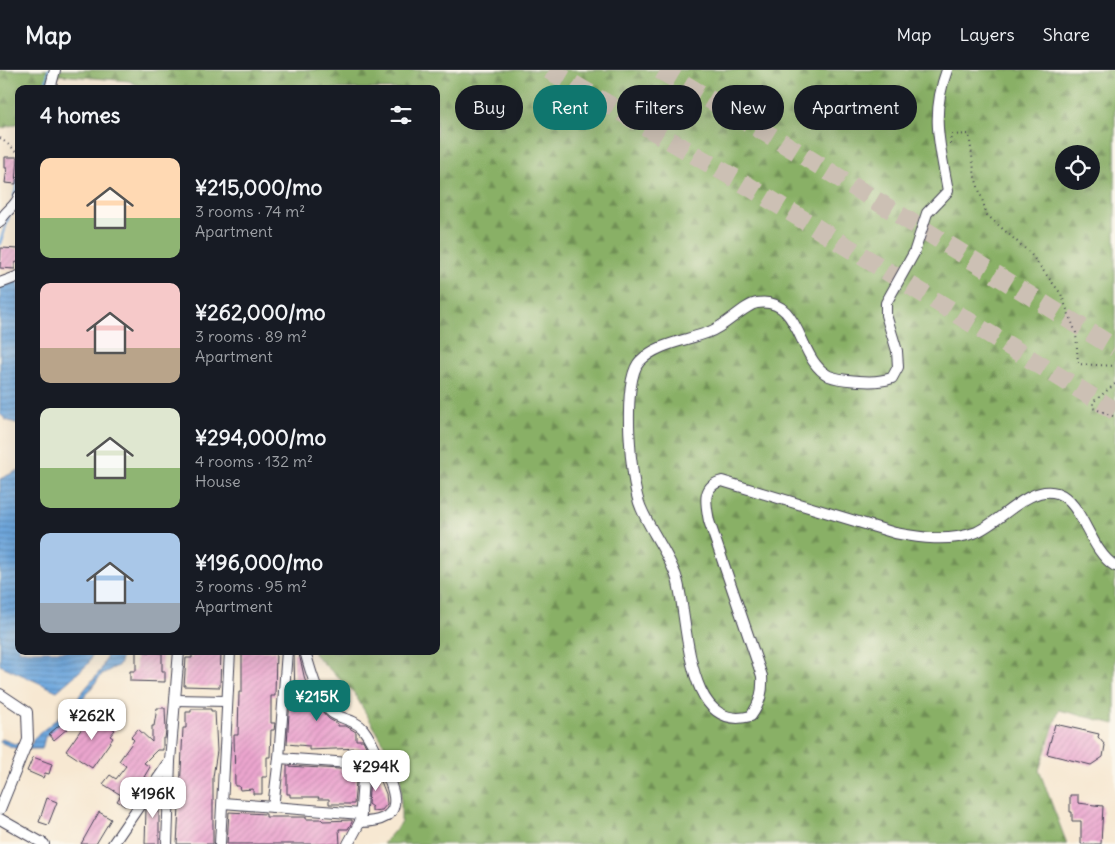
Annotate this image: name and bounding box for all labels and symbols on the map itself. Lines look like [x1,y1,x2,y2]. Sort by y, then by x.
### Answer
pin: ¥215K [282,680,352,722]
pin: ¥262K [57,698,127,741]
pin: ¥294K [341,750,411,792]
pin: ¥196K [118,776,188,819]

